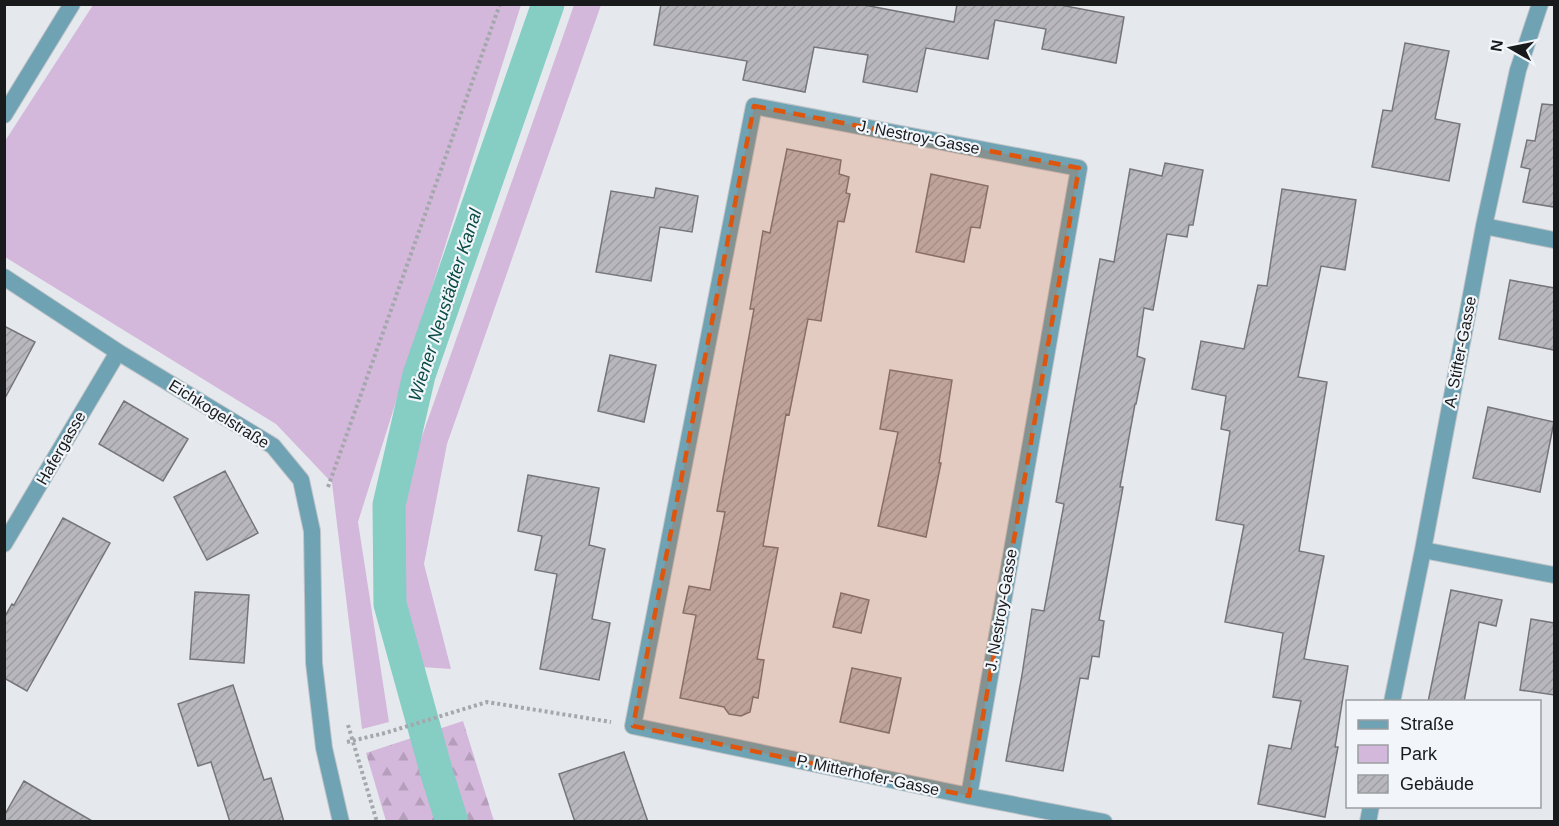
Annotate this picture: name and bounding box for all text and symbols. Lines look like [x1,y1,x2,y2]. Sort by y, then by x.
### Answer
north arrow [1481,18,1541,78]
text: N [1487,39,1506,53]
street label: J. Nestroy-Gasse [857,117,981,157]
water label: Wiener Neustädter Kanal [404,205,486,404]
street label: A. Stifter-Gasse [1441,295,1479,409]
street label: Eichkogelstraße [166,376,272,452]
street label: Hafergasse [33,408,89,488]
street label: J. Nestroy-Gasse [982,548,1020,672]
legend [1346,700,1541,808]
text: Straße [1400,714,1454,734]
text: Park [1400,744,1438,764]
street label: P. Mitterhofer-Gasse [795,752,941,798]
text: Gebäude [1400,774,1474,794]

